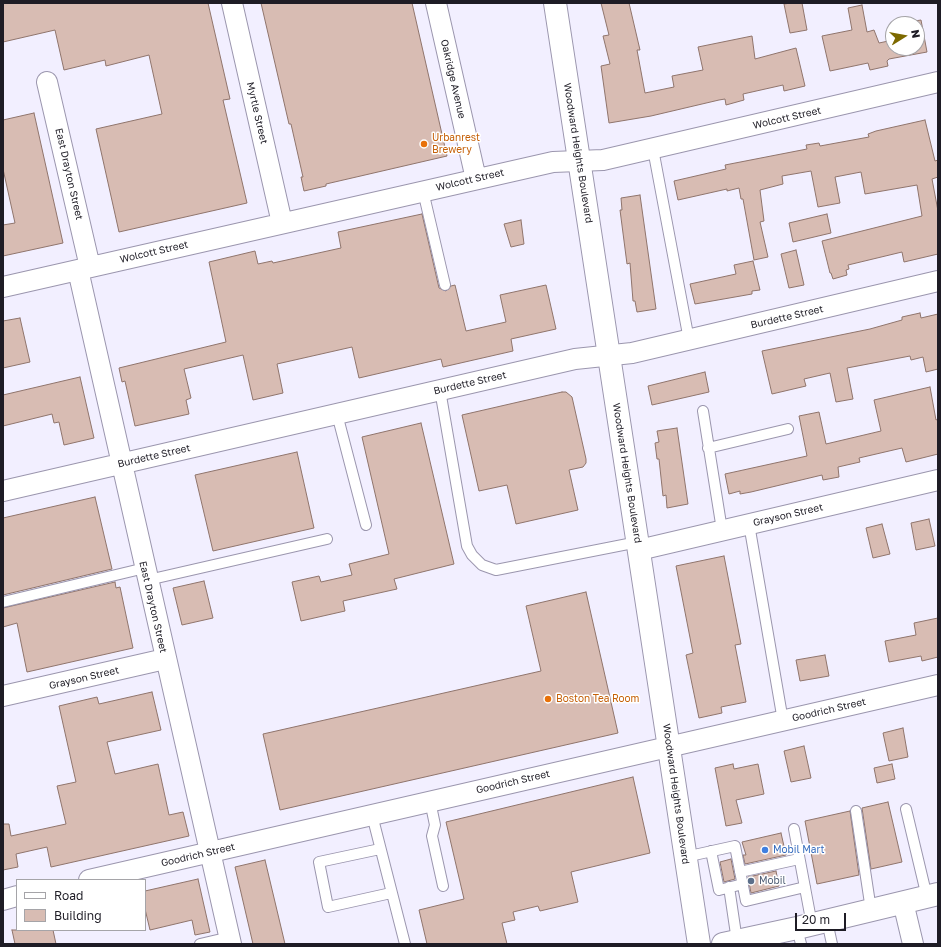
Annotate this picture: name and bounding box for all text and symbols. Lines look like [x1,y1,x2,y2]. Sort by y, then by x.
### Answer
north arrow [885,16,925,56]
text: N [909,28,923,39]
street label: Oakridge Avenue [438,38,468,120]
street label: Myrtle Street [244,81,270,145]
street label: Woodward Heights Boulevard [561,82,595,224]
street label: Wolcott Street [752,104,822,132]
street label: East Drayton Street [53,127,85,221]
place label: Urbanrest Brewery [432,132,480,156]
marker: Urbanrest Brewery [419,139,429,149]
street label: Wolcott Street [435,166,505,194]
street label: Wolcott Street [119,238,189,266]
street label: Burdette Street [749,303,825,331]
street label: Burdette Street [432,369,508,397]
street label: Woodward Heights Boulevard [610,402,644,544]
street label: Burdette Street [116,442,192,470]
street label: Grayson Street [752,501,824,529]
street label: East Drayton Street [137,560,169,654]
street label: Grayson Street [48,664,120,692]
place label: Boston Tea Room [556,693,639,705]
marker: Boston Tea Room [543,694,553,704]
street label: Goodrich Street [791,696,867,724]
street label: Woodward Heights Boulevard [660,723,692,865]
street label: Goodrich Street [475,768,551,796]
street label: Goodrich Street [160,841,236,869]
place label: Mobil Mart [773,844,824,856]
marker: Mobil Mart [760,845,770,855]
place label: Mobil [759,875,786,887]
marker: Mobil [746,876,756,886]
legend [16,879,146,931]
text: Road [54,888,83,903]
scale bar [797,905,848,931]
text: Building [54,908,102,923]
text: 20 m [802,912,830,927]

